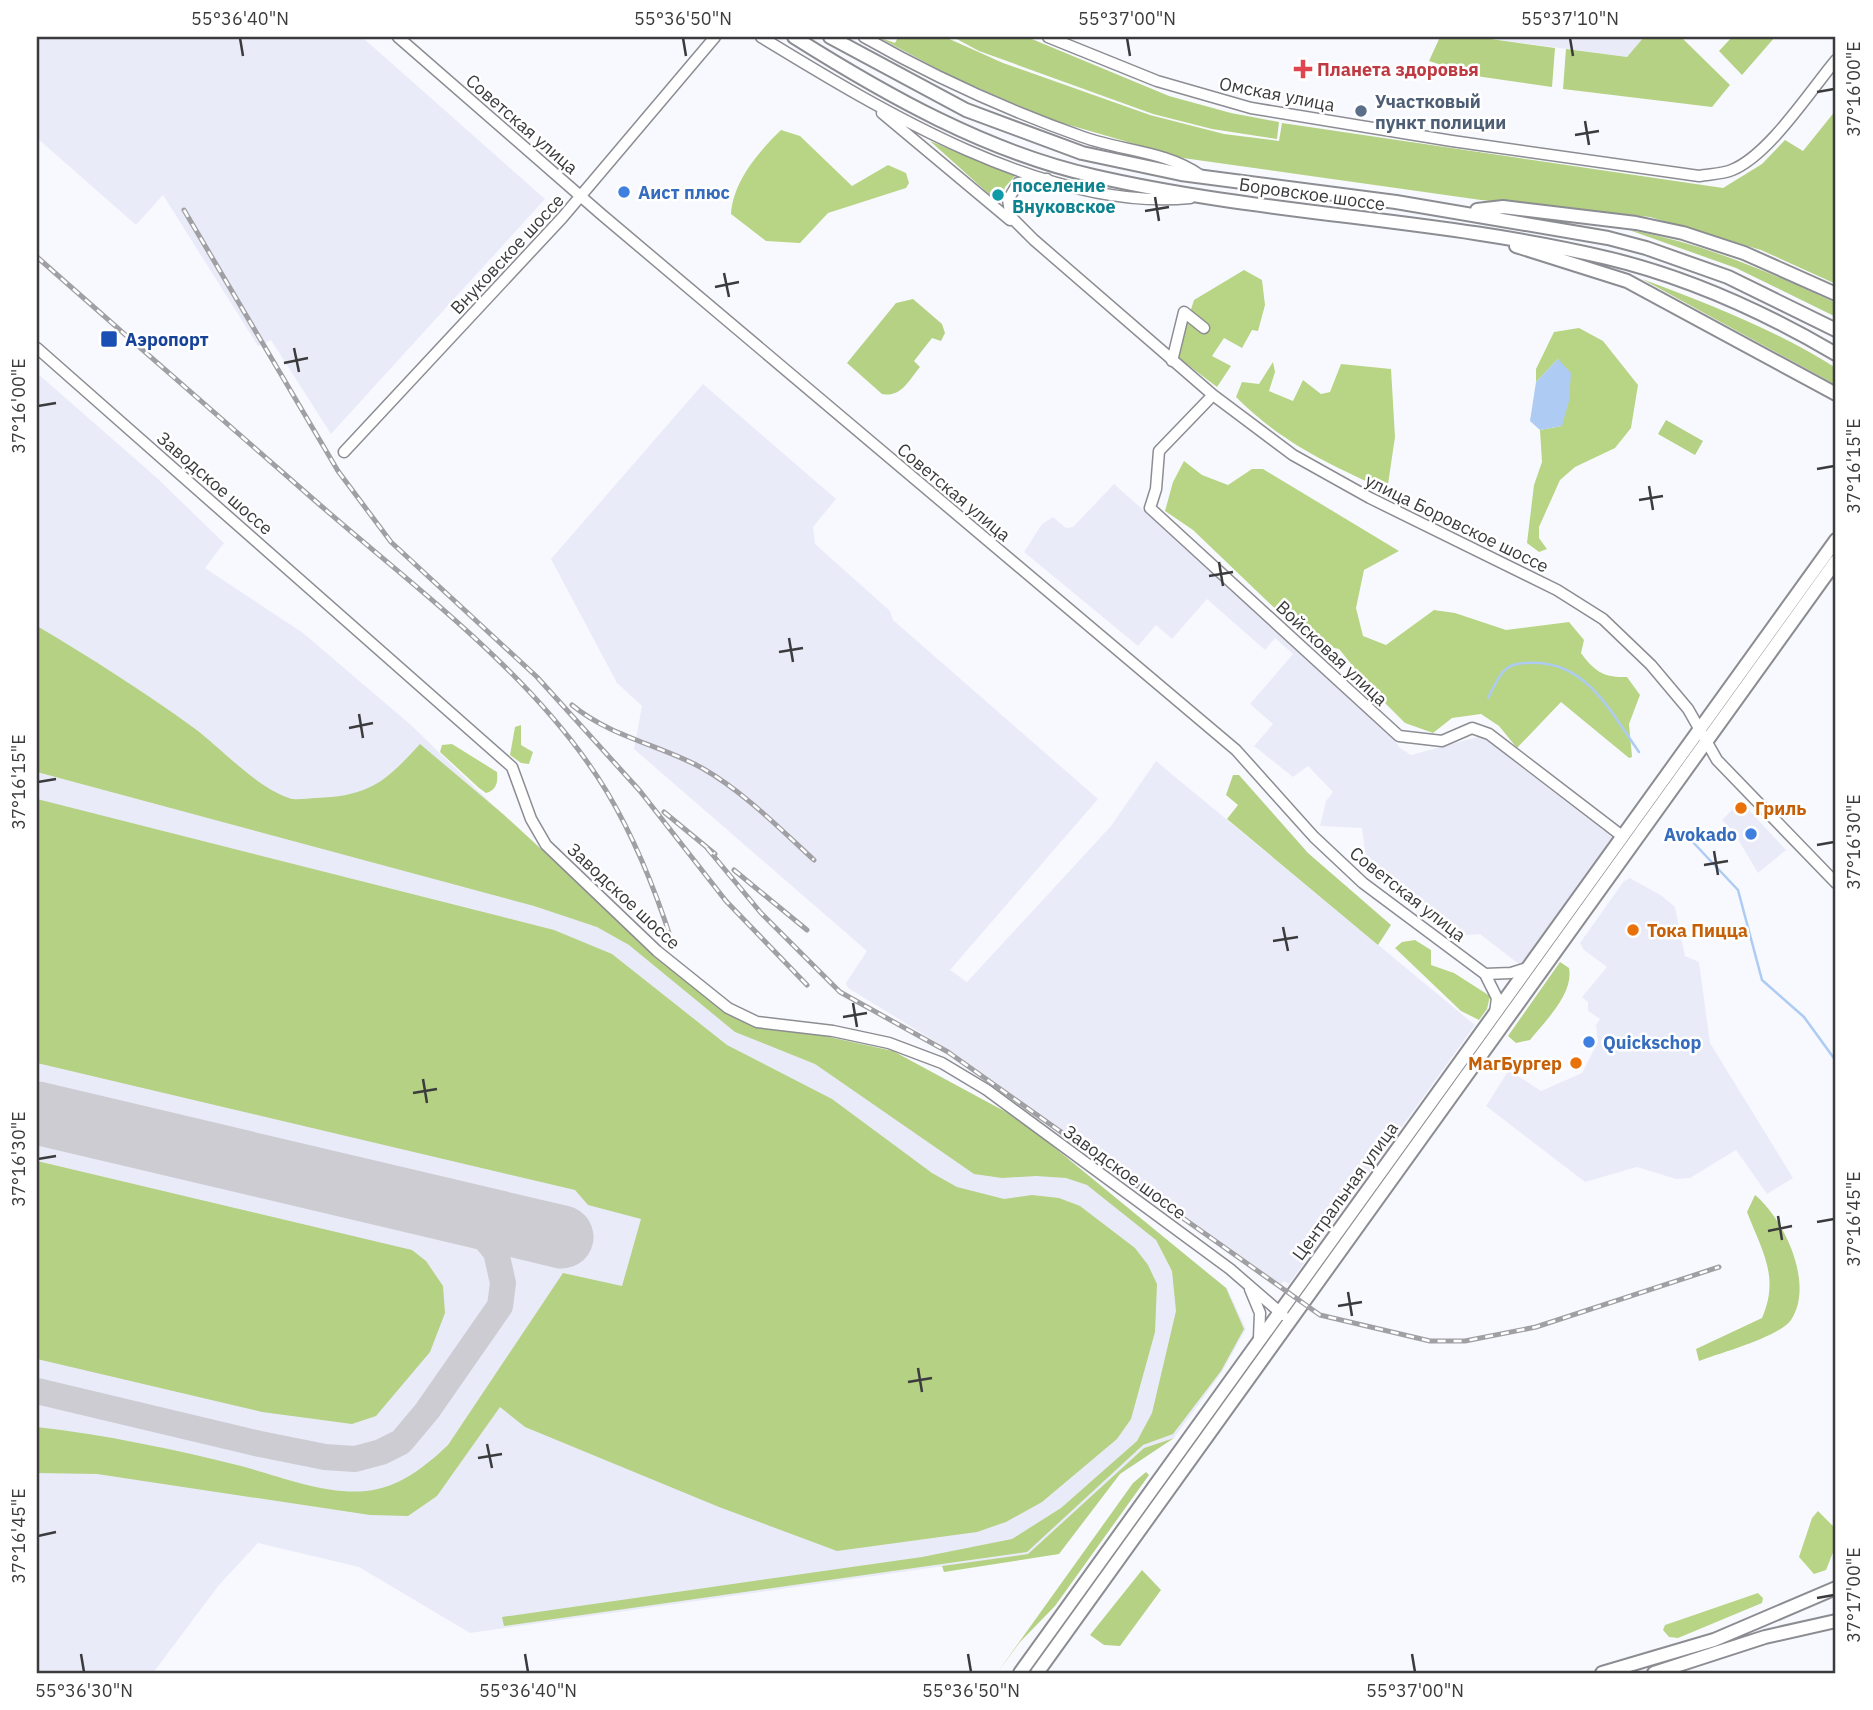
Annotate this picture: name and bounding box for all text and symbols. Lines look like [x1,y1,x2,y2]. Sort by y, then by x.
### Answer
text: 55°36'40"N [191,7,289,30]
text: 55°36'50"N [634,7,732,30]
text: 55°37'00"N [1078,7,1176,30]
text: 55°37'10"N [1521,7,1619,30]
text: 37°16'00"E [1842,41,1865,137]
place label: Планета здоровья [1317,58,1479,81]
marker: Планета здоровья [1295,61,1311,77]
street label: Советская улица [461,69,583,179]
street label: Омская улица [1217,72,1337,117]
place label: Участковый пункт полиции [1375,90,1506,134]
marker: Участковый пункт полиции [1353,103,1369,119]
street label: Боровское шоссе [1238,172,1387,216]
place label: поселение Внуковское [1012,174,1116,218]
place label: Аист плюс [638,181,730,204]
marker: Аист плюс [616,184,632,200]
marker: поселение Внуковское [990,187,1006,203]
street label: Внуковское шоссе [445,189,569,319]
place label: Аэропорт [125,328,209,351]
marker: Аэропорт [99,329,119,349]
text: 37°16'00"E [7,358,30,454]
text: 37°16'15"E [1842,418,1865,514]
street label: Заводское шоссе [152,426,278,540]
street label: Советская улица [892,438,1016,546]
street label: улица Боровское шоссе [1361,469,1553,578]
street label: Войсковая улица [1271,595,1393,711]
text: 37°16'15"E [7,734,30,830]
text: 37°16'30"E [1842,794,1865,890]
place label: Гриль [1755,797,1806,820]
marker: Гриль [1733,800,1749,816]
place label: Avokado [1664,823,1737,846]
marker: Avokado [1743,826,1759,842]
street label: Заводское шоссе [563,838,685,954]
street label: Советская улица [1345,841,1471,947]
place label: Тока Пицца [1647,919,1748,942]
marker: Тока Пицца [1625,922,1641,938]
place label: Quickschop [1603,1031,1701,1054]
marker: Quickschop [1581,1034,1597,1050]
place label: МагБургер [1468,1052,1562,1075]
marker: МагБургер [1568,1055,1584,1071]
text: 37°16'30"E [7,1111,30,1207]
street label: Центральная улица [1287,1117,1403,1265]
street label: Заводское шоссе [1059,1120,1191,1224]
text: 37°16'45"E [1842,1171,1865,1267]
text: 37°16'45"E [7,1488,30,1584]
text: 37°17'00"E [1842,1547,1865,1643]
text: 55°36'30"N [35,1679,133,1702]
text: 55°36'40"N [479,1679,577,1702]
text: 55°36'50"N [922,1679,1020,1702]
text: 55°37'00"N [1366,1679,1464,1702]

